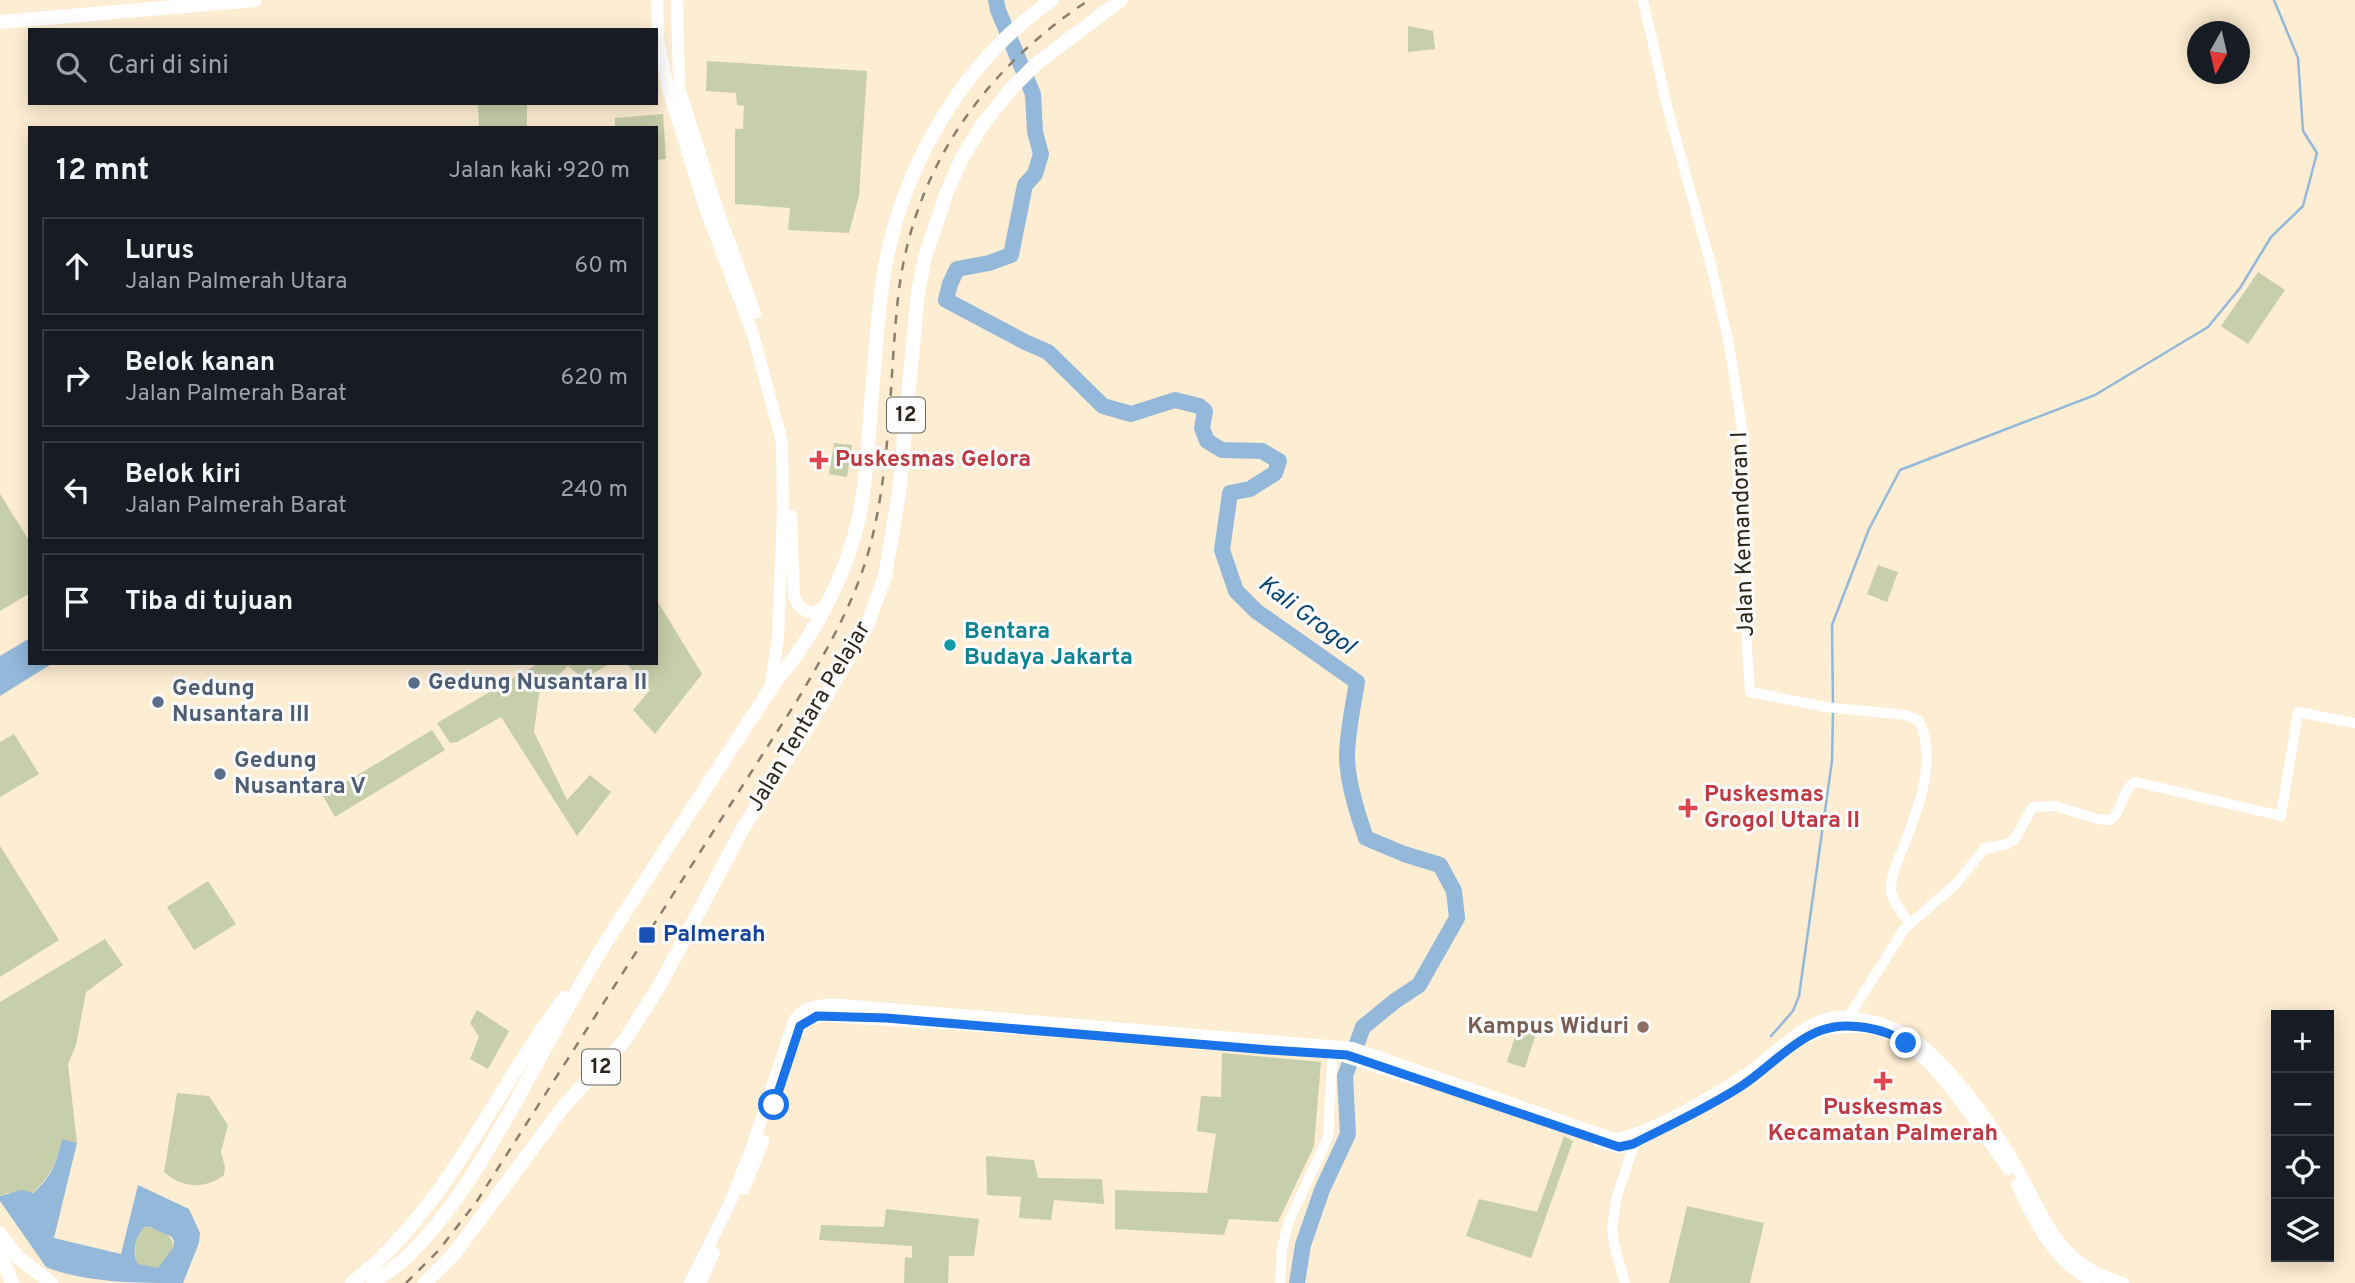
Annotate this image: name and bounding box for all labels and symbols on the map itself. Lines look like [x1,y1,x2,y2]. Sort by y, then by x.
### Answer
north arrow [2187,21,2250,84]
road number: 12 [887,398,925,432]
street label: Jalan Kemandoran I [1726,431,1762,637]
place label: Puskesmas Gelora [835,446,1031,475]
marker: Puskesmas Gelora [809,450,829,470]
water label: Kali Grogol [1252,570,1362,663]
street label: Jalan Tentara Pelajar [742,617,878,817]
place label: Bentara Budaya Jakarta [964,618,1133,673]
marker: Bentara Budaya Jakarta [942,637,958,653]
place label: Gedung Nusantara II [428,669,647,698]
place label: Gedung Nusantara III [172,675,309,730]
marker: Gedung Nusantara II [406,675,422,691]
marker: Gedung Nusantara III [150,694,166,710]
place label: Gedung Nusantara V [234,747,366,802]
marker: Gedung Nusantara V [212,766,228,782]
place label: Puskesmas Grogol Utara II [1704,781,1860,836]
marker: Puskesmas Grogol Utara II [1678,798,1698,818]
place label: Palmerah [663,921,766,950]
marker: Palmerah [637,925,657,945]
place label: Kampus Widuri [1467,1013,1629,1042]
marker: Kampus Widuri [1635,1019,1651,1035]
route end [1890,1027,1921,1058]
road number: 12 [582,1050,620,1084]
marker: Puskesmas Kecamatan Palmerah [1873,1071,1893,1091]
route start [758,1089,789,1120]
place label: Puskesmas Kecamatan Palmerah [1768,1094,1998,1149]

